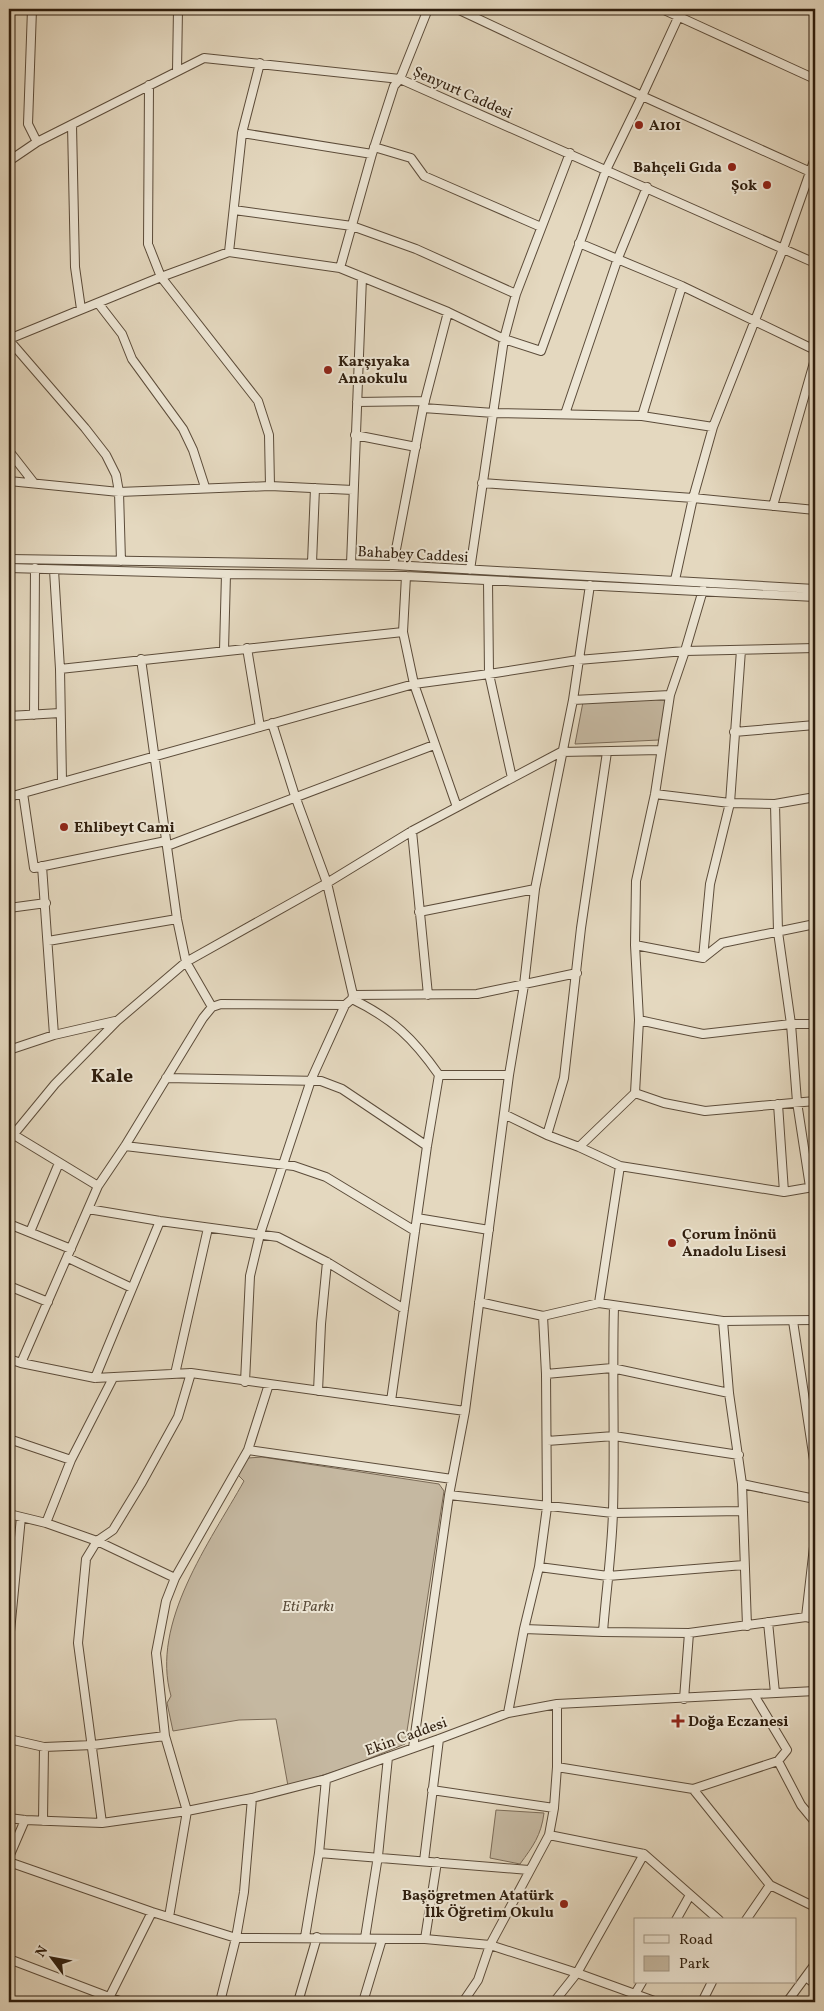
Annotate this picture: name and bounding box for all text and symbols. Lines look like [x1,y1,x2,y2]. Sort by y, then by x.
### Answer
street label: Şenyurt Caddesi [409,62,516,125]
place label: A101 [649,116,681,137]
marker: A101 [633,119,645,131]
place label: Bahçeli Gıda [633,158,722,179]
marker: Bahçeli Gıda [726,161,738,173]
place label: Şok [731,176,757,197]
marker: Şok [761,179,773,191]
place label: Karşıyaka Anaokulu [338,352,410,390]
marker: Karşıyaka Anaokulu [322,364,334,376]
street label: Bahabey Caddesi [357,542,469,569]
place label: Ehlibeyt Cami [74,818,175,839]
marker: Ehlibeyt Cami [58,821,70,833]
district label: Kale [91,1063,133,1091]
place label: Çorum İnönü Anadolu Lisesi [682,1225,787,1263]
marker: Çorum İnönü Anadolu Lisesi [666,1237,678,1249]
park label: Eti Parkı [282,1597,334,1618]
place label: Doğa Eczanesi [688,1712,789,1733]
street label: Ekin Caddesi [363,1713,450,1762]
marker: Doğa Eczanesi [672,1715,684,1727]
place label: Başögretmen Atatürk İlk Öğretim Okulu [402,1886,554,1924]
marker: Başögretmen Atatürk İlk Öğretim Okulu [558,1898,570,1910]
legend [634,1918,796,1984]
text: Road [679,1930,713,1951]
north arrow [28,1934,78,1984]
text: N [31,1943,53,1961]
text: Park [679,1954,710,1975]

